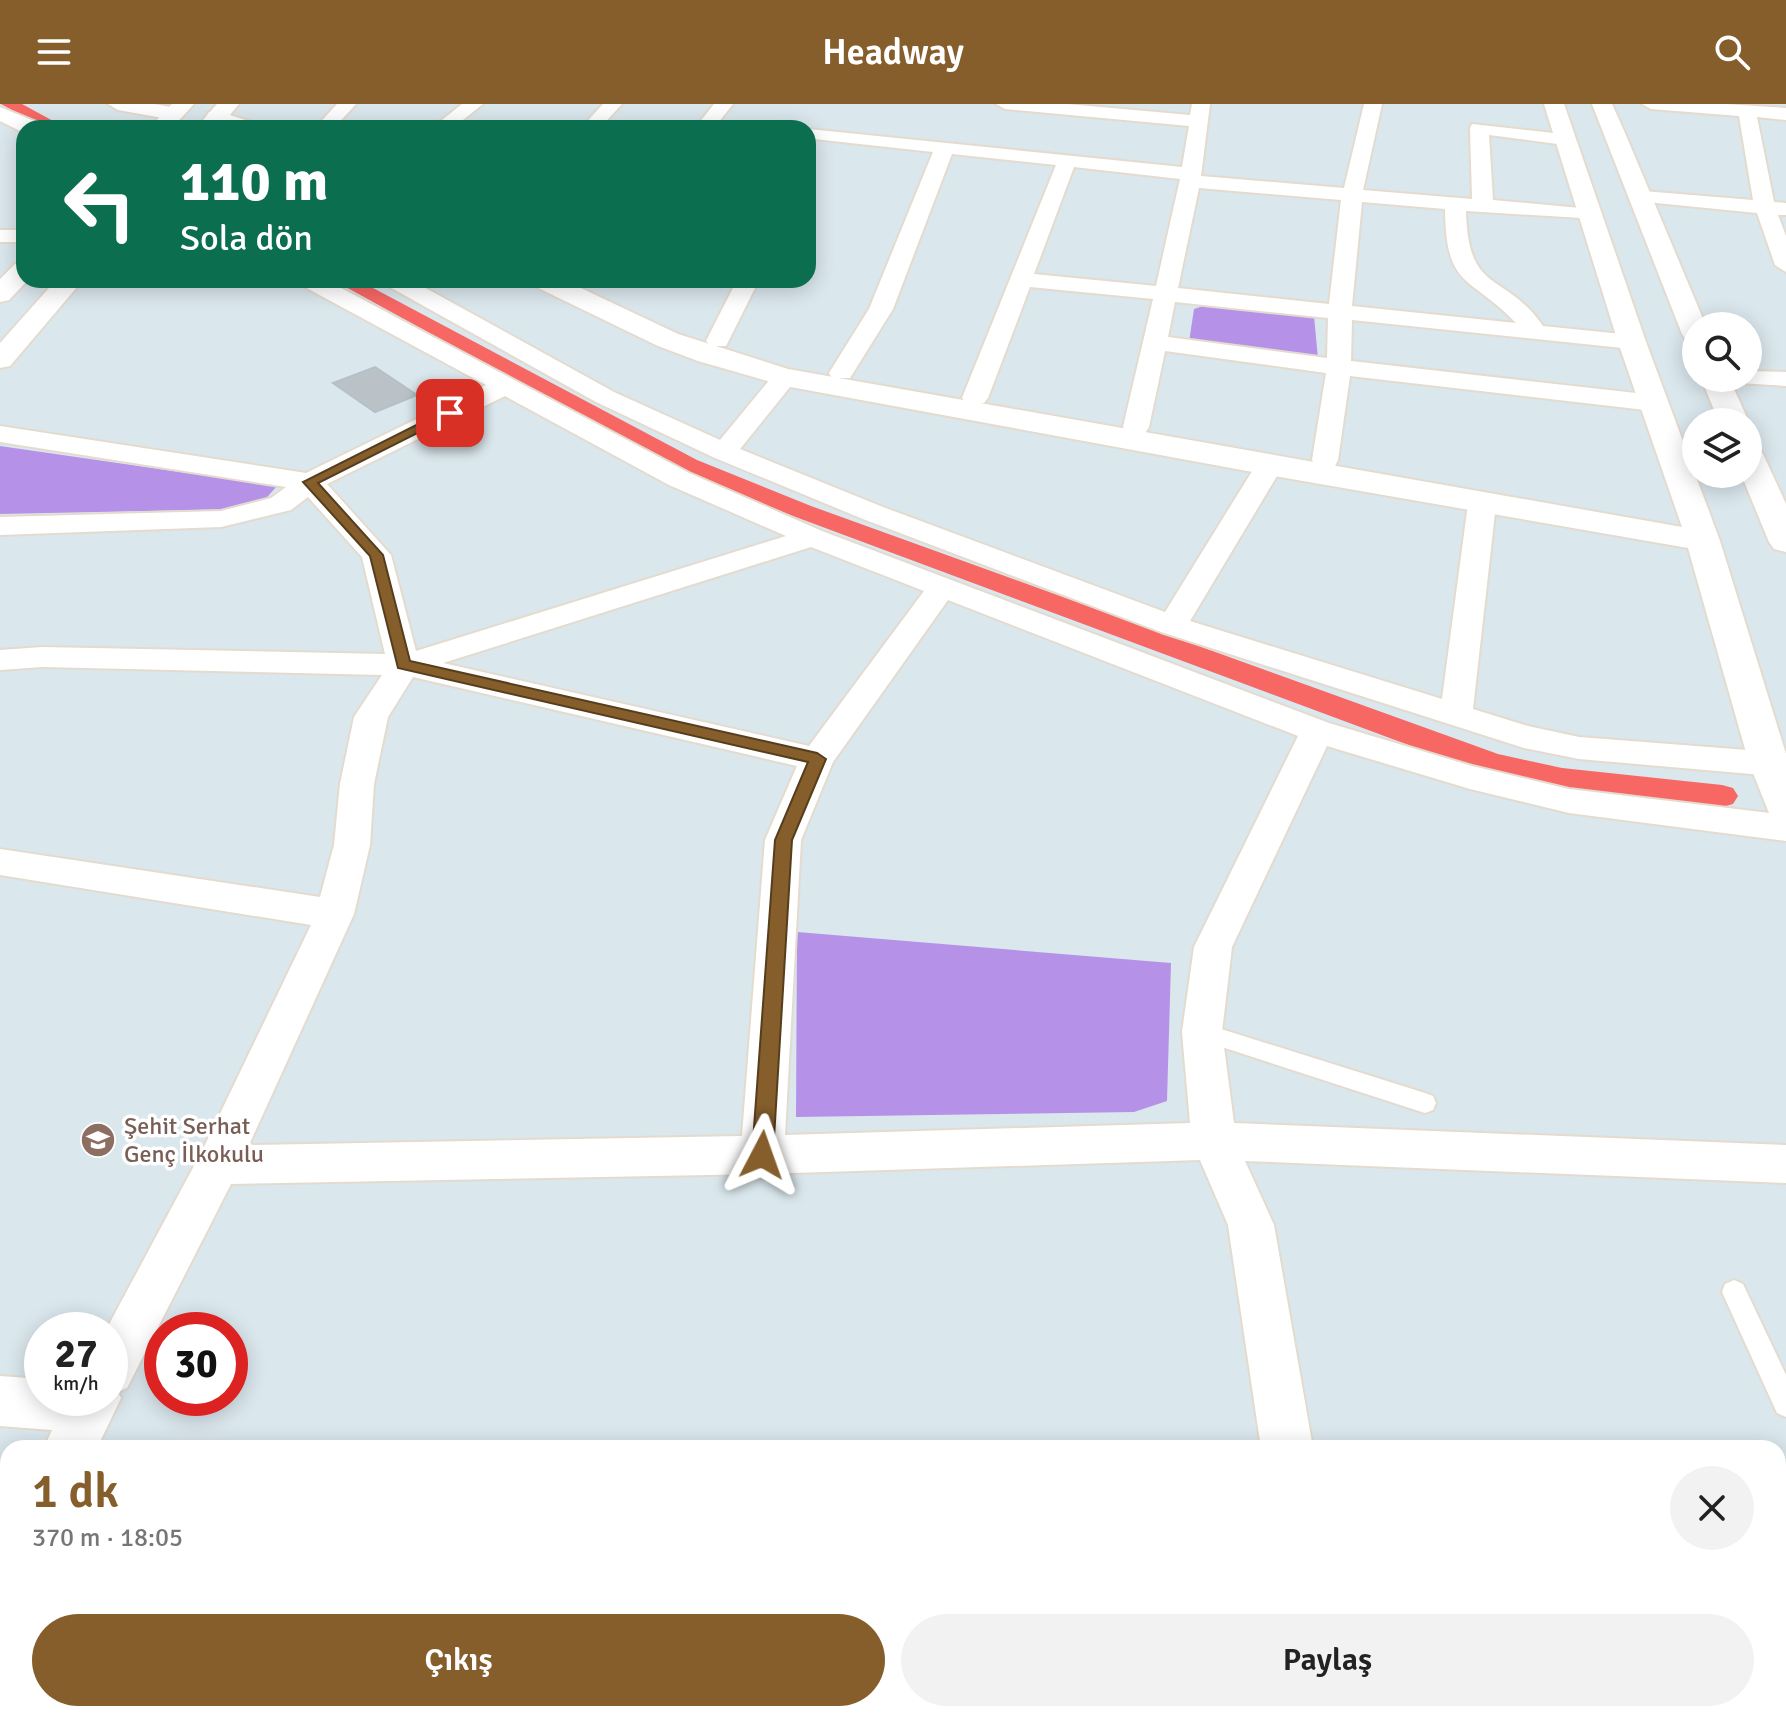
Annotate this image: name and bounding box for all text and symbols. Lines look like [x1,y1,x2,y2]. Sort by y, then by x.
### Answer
icon: menu [32,30,76,74]
text: Headway [822,30,964,75]
icon: search [1710,30,1754,74]
text: 110 m [180,147,328,216]
icon: left [48,152,152,256]
text: Sola dön [180,216,313,261]
map controls [1682,312,1762,488]
button: search [1682,312,1762,392]
pin [416,379,484,447]
icon: arrive [428,391,472,435]
button: layers [1682,408,1762,488]
place label: Şehit Serhat Genç İlkokulu [124,1111,264,1169]
position arrow [720,1113,804,1197]
school or university icon: Şehit Serhat Genç İlkokulu [79,1121,117,1159]
speed limit sign: 30 [144,1312,248,1416]
text: 27 [54,1329,98,1379]
text: km/h [53,1371,99,1396]
text: 1 dk [32,1462,119,1521]
button: close [1670,1466,1754,1550]
text: 370 m · 18:05 [32,1522,183,1554]
button: Çıkış [32,1614,885,1706]
button: Paylaş [901,1614,1754,1706]

